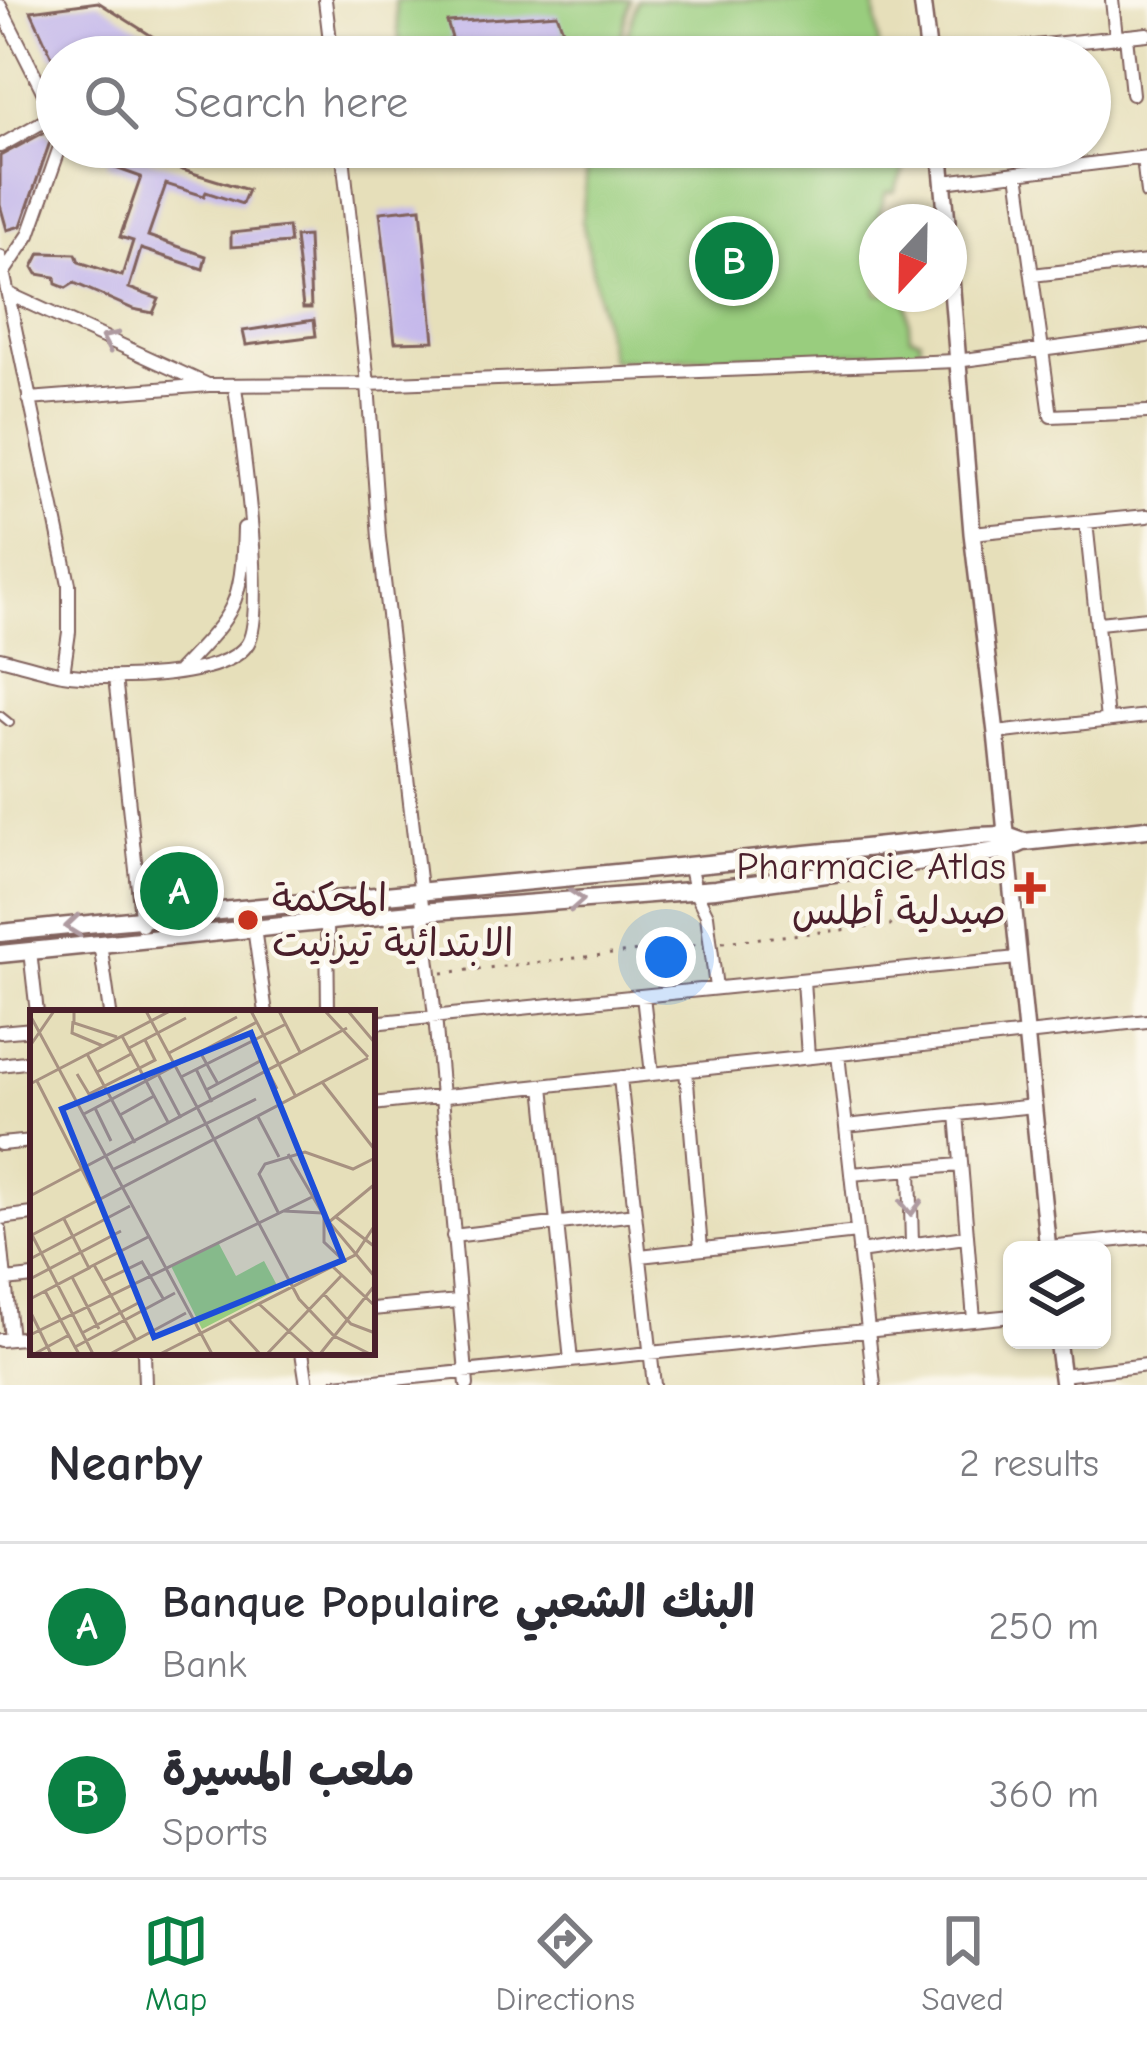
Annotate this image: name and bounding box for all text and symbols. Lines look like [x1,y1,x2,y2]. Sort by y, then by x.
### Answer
search box [36,36,1111,168]
icon: search [78,69,144,135]
text: Search here [174,76,408,128]
north arrow [859,204,967,312]
pin: B [695,216,773,306]
one-way arrow [100,330,121,354]
place label: Pharmacie Atlas صيدلية أطلس [736,844,1006,934]
pin: A [140,846,218,936]
marker: Pharmacie Atlas صيدلية أطلس [1017,875,1043,901]
place label: المحكمة الابتدائية تيزنيت [272,876,514,966]
one-way arrow [567,887,586,913]
marker: المحكمة الابتدائية تيزنيت [235,907,261,933]
one-way arrow [63,912,82,938]
your location [636,927,696,987]
inset map [30,1010,375,1355]
one-way arrow [897,1198,923,1217]
map controls [1003,1241,1111,1349]
button: layers [1003,1241,1111,1349]
text: Nearby [48,1434,202,1493]
text: 2 results [959,1441,1099,1486]
text: Banque Populaire البنك الشعبي [162,1576,755,1628]
text: A [76,1604,98,1649]
text: 250 m [988,1604,1099,1649]
text: Bank [162,1642,247,1687]
text: ملعب المسيرة [162,1744,415,1796]
text: B [75,1772,99,1817]
text: 360 m [989,1772,1099,1817]
text: Sports [162,1810,268,1855]
tab: Map [143,1908,209,2018]
tab: Directions [496,1908,635,2018]
tab: Saved [921,1908,1004,2018]

